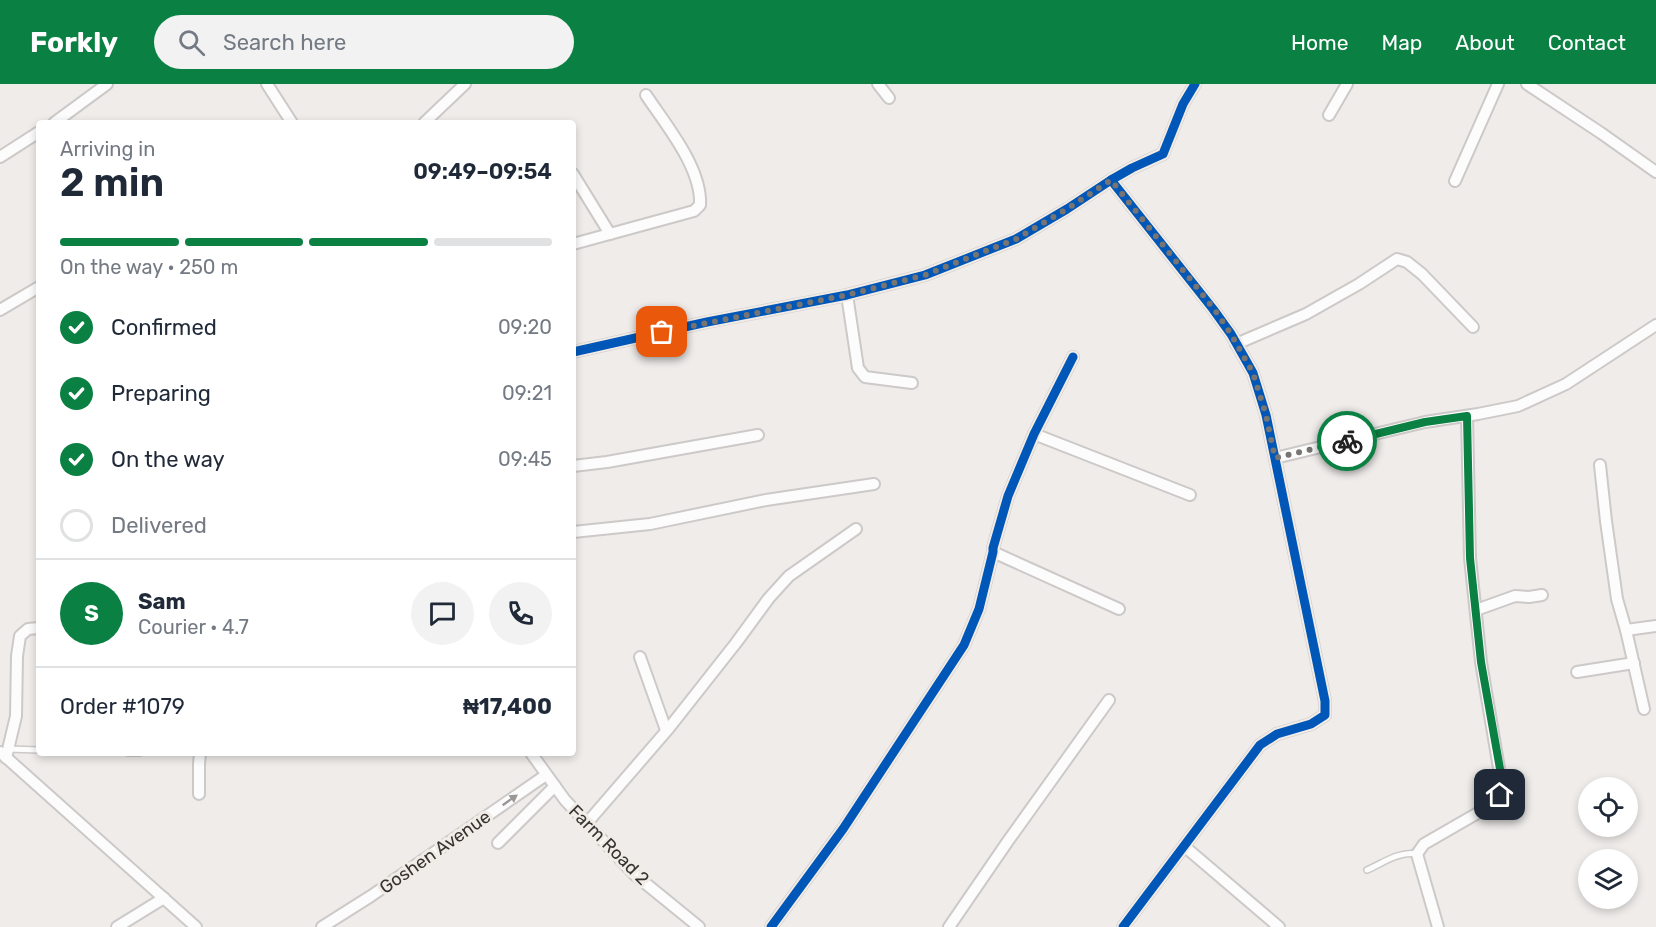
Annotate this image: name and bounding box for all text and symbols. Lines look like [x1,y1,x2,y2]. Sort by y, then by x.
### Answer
search box [154,15,574,69]
text: Forkly [30,26,118,59]
icon: search [175,26,208,59]
text: Search here [223,29,346,56]
text: Home [1291,30,1348,55]
text: Map [1381,30,1422,55]
text: About [1455,30,1515,55]
text: Contact [1548,30,1626,55]
text: Arriving in [60,137,155,161]
text: 09:49–09:54 [413,158,552,185]
text: 2 min [60,160,164,206]
text: On the way · 250 m [60,255,238,279]
pin [636,306,687,357]
icon: check [60,311,93,344]
text: Confirmed [111,314,217,341]
text: 09:20 [498,315,552,339]
icon: bag [645,315,678,348]
icon: check [60,377,93,410]
text: Preparing [111,380,211,407]
text: 09:21 [502,381,552,405]
courier [1317,411,1377,471]
icon: bike [1331,425,1364,458]
icon: check [60,443,93,476]
text: On the way [111,446,225,473]
text: 09:45 [498,447,552,471]
text: Delivered [111,512,207,539]
button: chat [411,582,474,645]
button: phone [489,582,552,645]
text: Sam [138,588,186,615]
text: S [84,600,99,627]
text: Courier · 4.7 [138,615,249,639]
text: Order #1079 [60,693,185,720]
text: ₦17,400 [463,693,552,720]
pin [1474,769,1525,820]
map controls [1578,777,1638,909]
button: locate [1578,777,1638,837]
icon: home [1483,778,1516,811]
one-way arrow [501,794,517,806]
street label: Farm Road 2 [564,800,654,890]
street label: Goshen Avenue [375,806,495,898]
button: layers [1578,849,1638,909]

